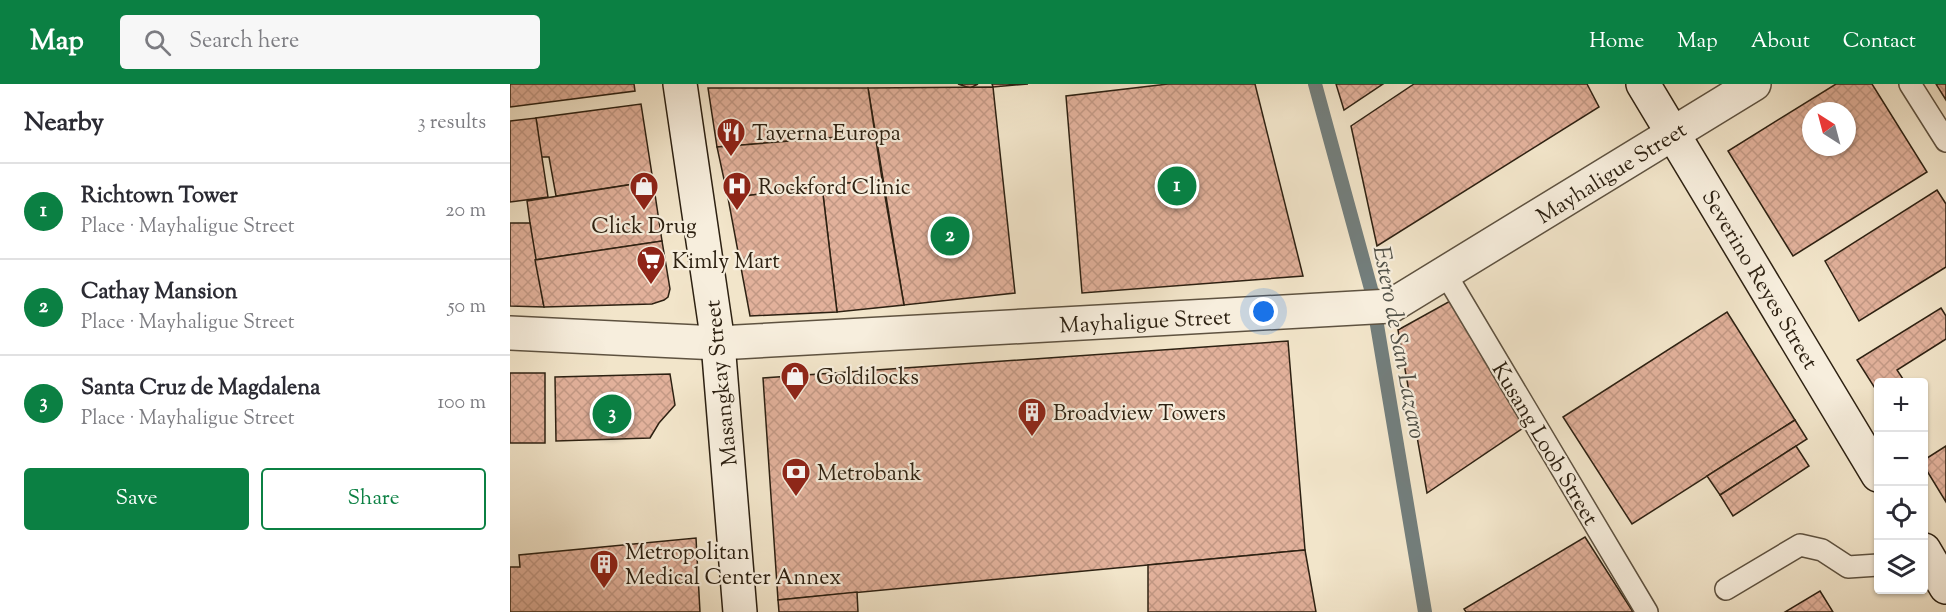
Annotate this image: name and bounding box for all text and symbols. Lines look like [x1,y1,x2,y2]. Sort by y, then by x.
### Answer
search box [120,15,540,69]
text: Map [30,22,84,62]
icon: search [141,26,174,59]
text: Search here [189,26,299,58]
text: Home [1589,27,1644,57]
text: Map [1677,27,1718,57]
text: About [1751,27,1810,57]
text: Contact [1843,27,1916,57]
north arrow [1802,102,1856,156]
text: Nearby [24,105,104,142]
text: 3 results [417,109,486,138]
street label: Mayhaligue Street [1531,115,1694,234]
restaurant icon: Taverna Europa [715,116,747,158]
place label: Taverna Europa [752,119,901,151]
pin: 1 [1158,164,1196,208]
shop icon: Click Drug [628,170,660,212]
hospital icon: Rockford Clinic [721,170,753,212]
place label: Rockford Clinic [758,173,911,205]
text: Richtown Tower [81,181,238,213]
street label: Severino Reyes Street [1692,185,1825,377]
text: 1 [40,197,47,226]
text: 20 m [445,197,486,226]
place label: Click Drug [591,212,697,244]
text: Place · Mayhaligue Street [81,213,295,242]
pin: 2 [930,214,970,258]
water label: Estero de San Lazaro [1363,243,1433,442]
supermarket icon: Kimly Mart [635,244,667,286]
place label: Kimly Mart [672,247,780,279]
text: Cathay Mansion [81,277,237,309]
text: 2 [39,293,48,322]
text: 50 m [448,293,486,322]
your location [1249,297,1278,326]
street label: Masangkay Street [698,298,748,467]
street label: Mayhaligue Street [1059,303,1232,343]
text: Place · Mayhaligue Street [81,309,295,338]
street label: Kusang Loob Street [1482,357,1605,533]
shop icon: Goldilocks [779,360,811,402]
place label: Goldilocks [816,363,919,395]
text: Santa Cruz de Magdalena [81,373,320,405]
map controls [1874,378,1928,594]
button: + [1874,378,1928,432]
text: 3 [39,389,48,418]
text: 100 m [437,389,486,418]
pin: 3 [592,392,632,436]
building icon: Broadview Towers [1016,396,1048,438]
place label: Broadview Towers [1053,399,1226,431]
text: Place · Mayhaligue Street [81,405,295,434]
button: − [1874,432,1928,486]
bank icon: Metrobank [780,456,812,498]
place label: Metrobank [817,459,922,491]
button: Save [24,468,249,530]
button: Share [261,468,486,530]
button: locate [1874,486,1928,540]
place label: Metropolitan Medical Center Annex [625,538,841,595]
button: layers [1874,540,1928,594]
building icon: Metropolitan Medical Center Annex [588,548,620,590]

